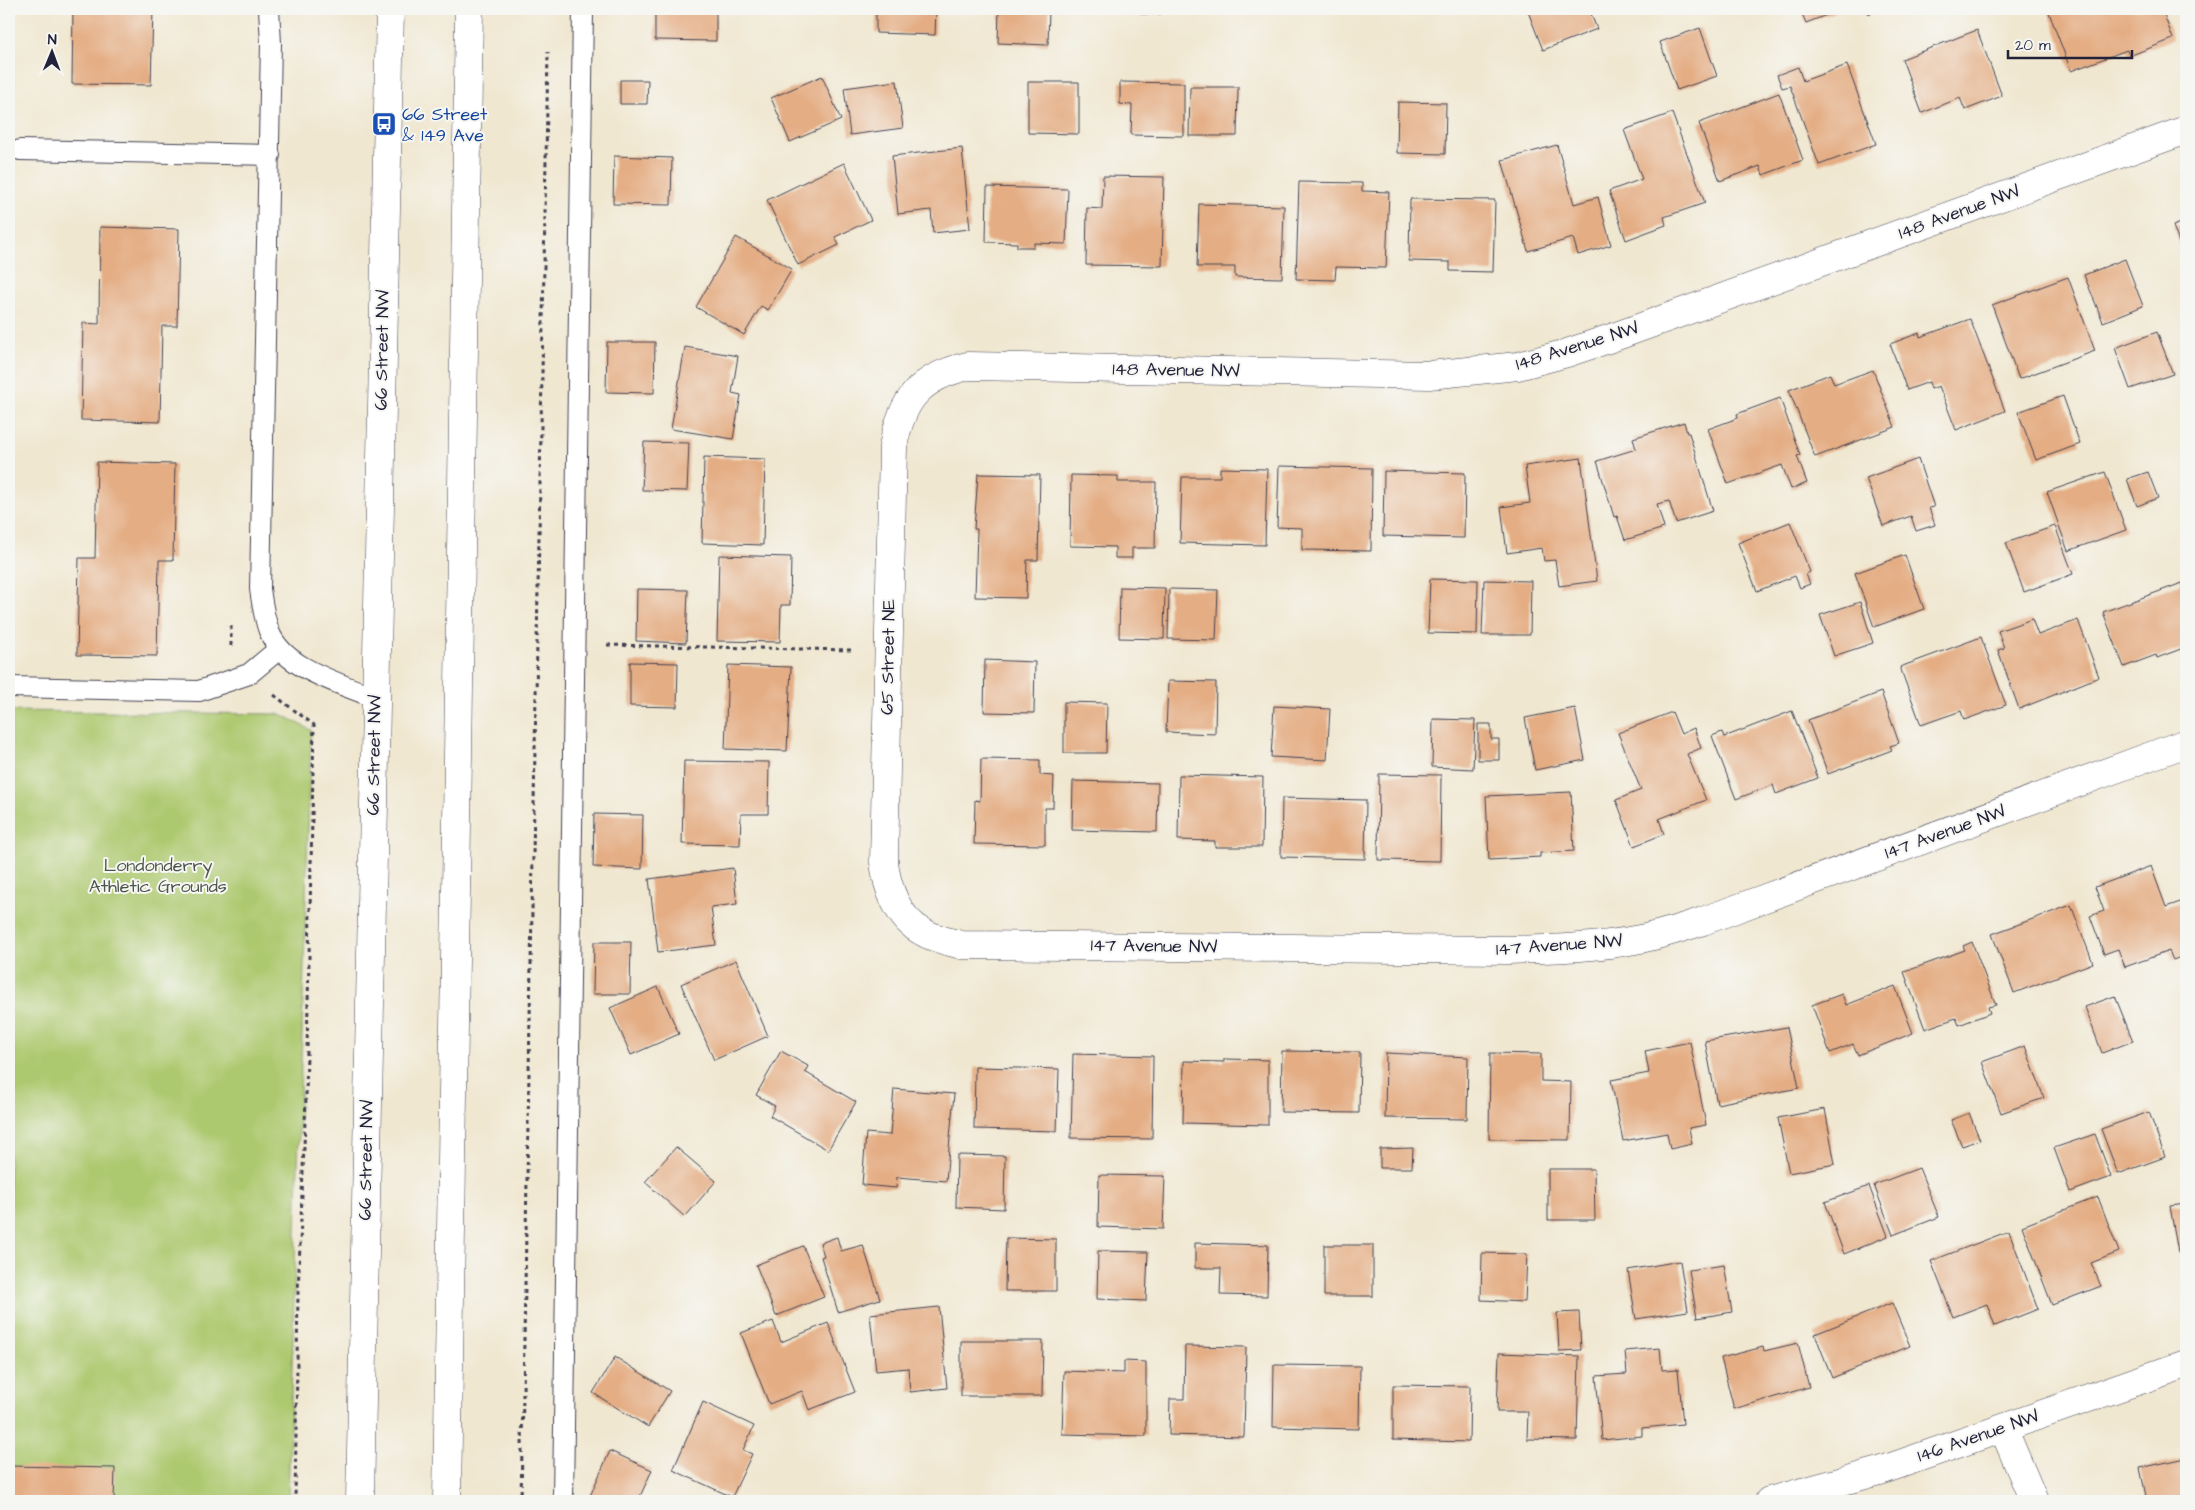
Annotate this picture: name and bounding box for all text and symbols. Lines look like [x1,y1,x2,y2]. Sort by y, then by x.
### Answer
north arrow [28,28,78,78]
scale bar [2008,28,2131,60]
text: N [48,30,57,50]
text: 20 m [2015,35,2051,56]
place label: 66 Street & 149 Ave [402,102,488,148]
bus stop icon: 66 Street & 149 Ave [371,111,397,137]
street label: 148 Avenue NW [1895,178,2023,246]
street label: 66 Street NW [368,289,396,411]
street label: 148 Avenue NW [1512,315,1642,377]
street label: 148 Avenue NW [1112,356,1240,384]
street label: 65 Street NE [874,598,902,715]
street label: 66 Street NW [360,694,388,816]
street label: 147 Avenue NW [1881,799,2009,865]
park label: Londonderry Athletic Grounds [89,853,227,899]
street label: 147 Avenue NW [1495,928,1623,962]
street label: 147 Avenue NW [1090,932,1218,960]
street label: 66 Street NW [352,1099,380,1221]
street label: 146 Avenue NW [1914,1403,2042,1468]

